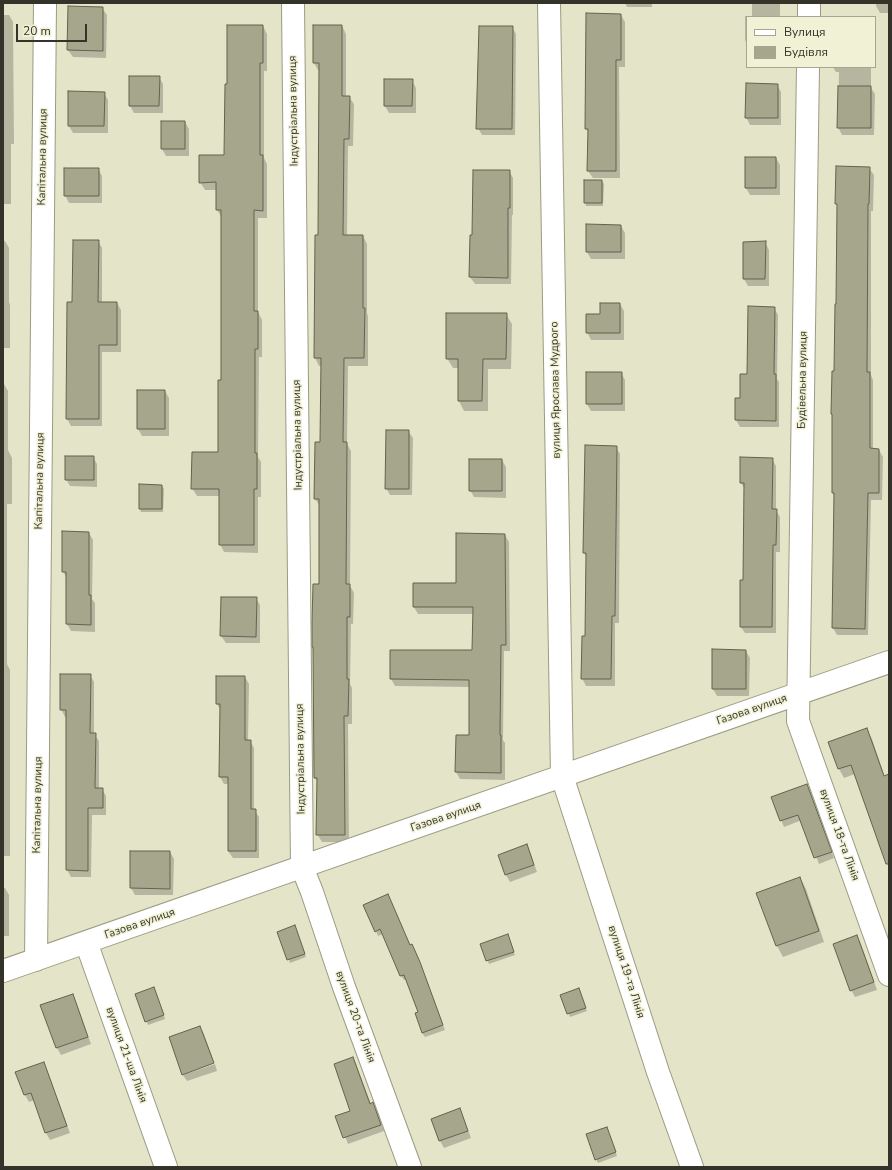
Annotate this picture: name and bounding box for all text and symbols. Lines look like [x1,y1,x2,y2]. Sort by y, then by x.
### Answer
scale bar [18,16,89,42]
legend [746,16,876,68]
text: 20 m [23,23,51,39]
text: Вулиця [784,24,826,40]
text: Будівля [784,44,828,60]
street label: Індустріальна вулиця [286,55,302,167]
street label: Капітальна вулиця [36,108,50,206]
street label: вулиця Ярослава Мудрого [548,321,564,459]
street label: Будівельна вулиця [796,331,810,429]
street label: Індустріальна вулиця [290,379,306,491]
street label: Капітальна вулиця [33,432,47,530]
street label: Газова вулиця [715,692,789,728]
street label: Індустріальна вулиця [293,703,309,815]
street label: Капітальна вулиця [31,756,45,854]
street label: вулиця 18-та Лінія [816,787,862,883]
street label: Газова вулиця [409,799,483,835]
street label: Газова вулиця [103,906,177,942]
street label: вулиця 19-та Лінія [605,924,647,1020]
street label: вулиця 20-та Лінія [332,969,378,1065]
street label: вулиця 21-ша Лінія [103,1005,149,1105]

